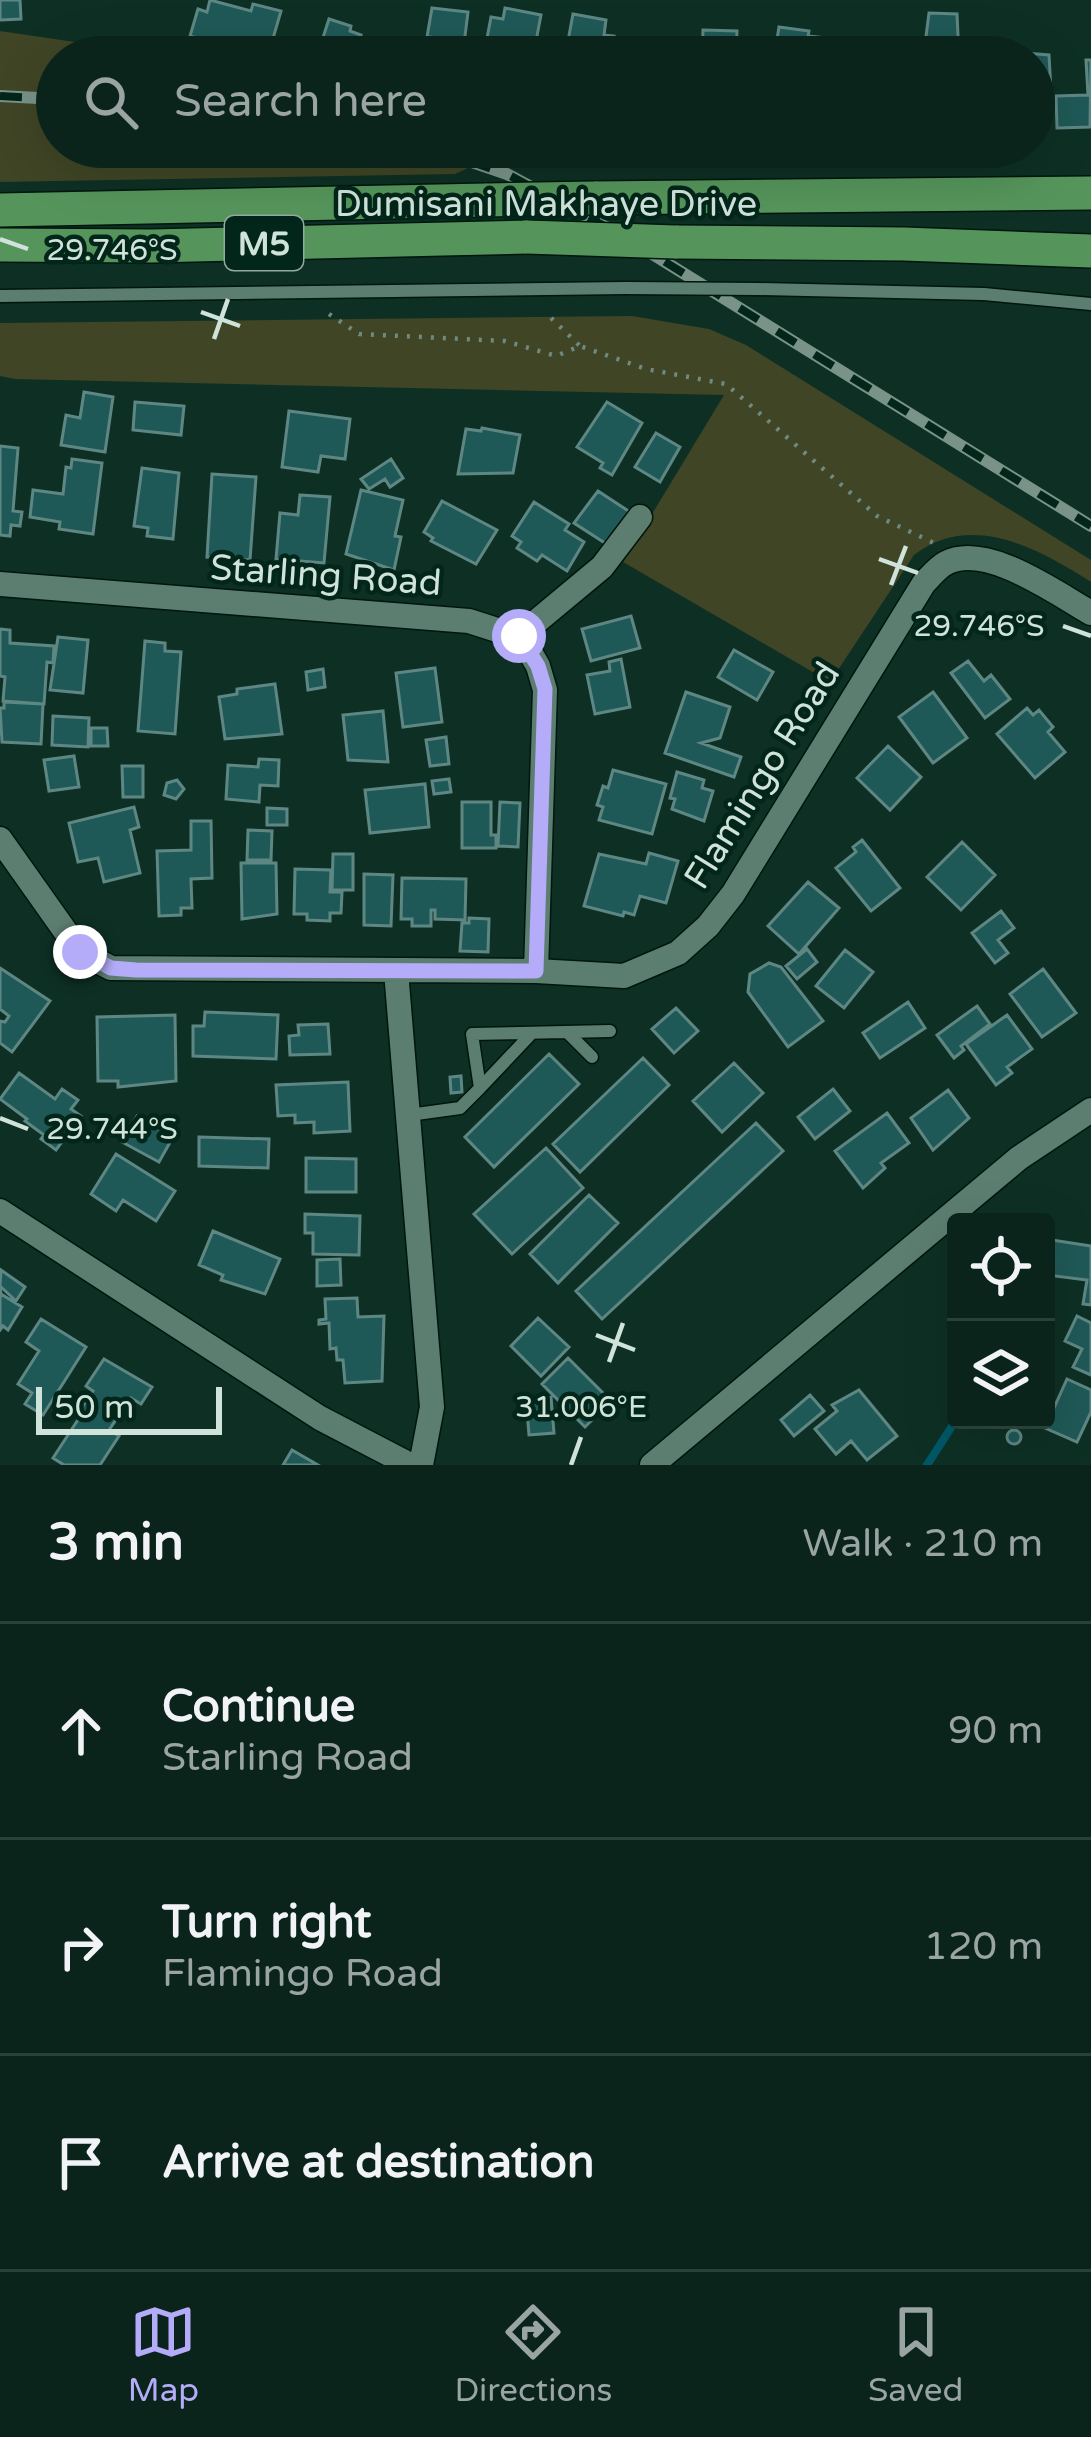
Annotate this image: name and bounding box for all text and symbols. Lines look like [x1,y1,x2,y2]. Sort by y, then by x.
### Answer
search box [36,36,1055,168]
icon: search [78,69,144,135]
text: Search here [174,75,427,129]
street label: Dumisani Makhaye Drive [335,183,757,226]
road number: M5 [225,216,303,270]
text: 29.746°S [46,232,178,269]
street label: Starling Road [209,546,443,605]
text: 29.746°S [913,608,1045,645]
route start [492,609,546,663]
street label: Flamingo Road [675,654,849,897]
route end [53,925,107,979]
text: 29.744°S [46,1111,178,1148]
map controls [947,1213,1055,1429]
button: locate [947,1213,1055,1321]
button: layers [947,1321,1055,1429]
scale bar [36,1381,222,1434]
text: 50 m [54,1388,134,1427]
text: 31.006°E [515,1389,647,1426]
text: 3 min [48,1512,184,1574]
text: Walk · 210 m [802,1520,1043,1567]
text: Continue [162,1680,355,1734]
icon: ahead [48,1698,114,1764]
text: 90 m [948,1707,1043,1754]
text: Starling Road [162,1734,413,1781]
text: Turn right [162,1896,371,1950]
icon: right [48,1914,114,1980]
text: 120 m [924,1923,1043,1970]
text: Flamingo Road [162,1950,443,1997]
icon: arrive [48,2130,114,2196]
text: Arrive at destination [162,2136,594,2190]
tab: Map [128,2299,199,2410]
tab: Directions [455,2299,612,2410]
tab: Saved [868,2299,963,2410]

